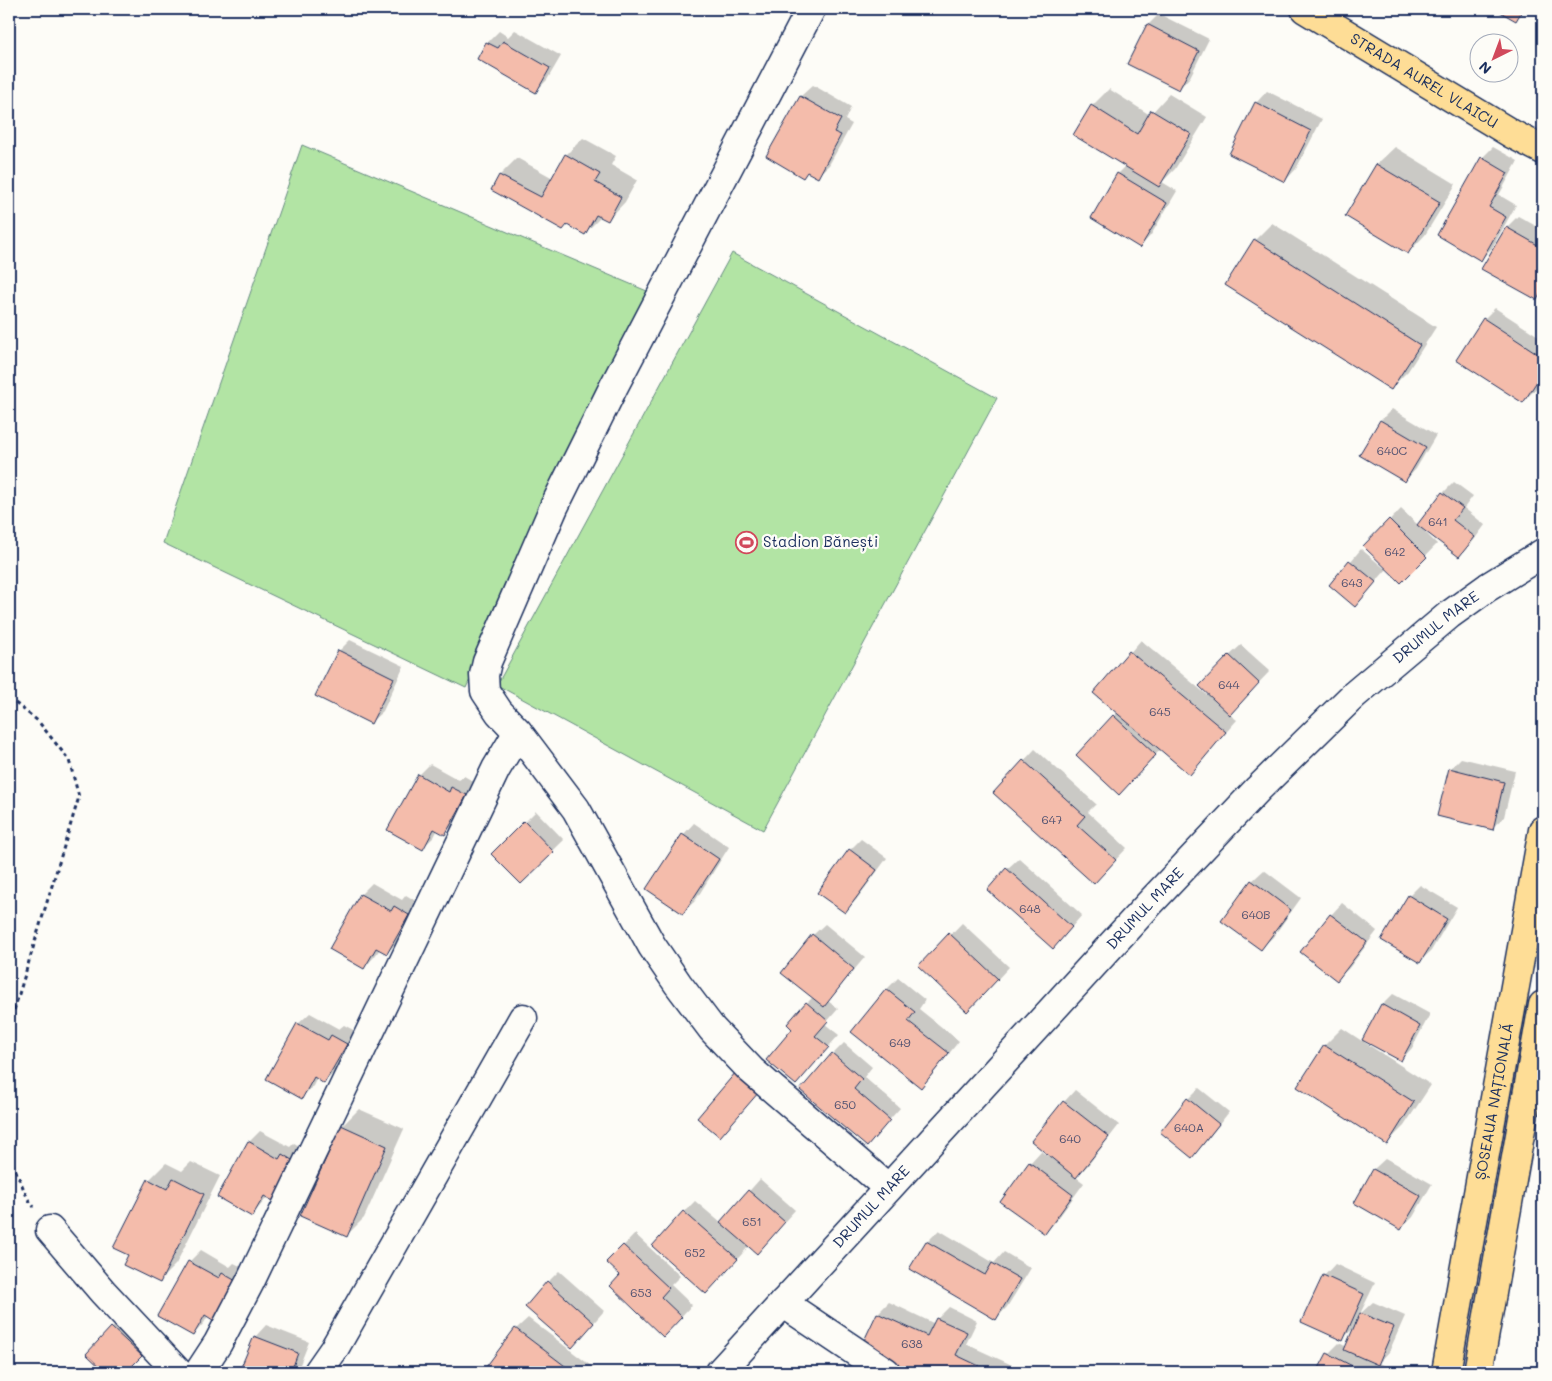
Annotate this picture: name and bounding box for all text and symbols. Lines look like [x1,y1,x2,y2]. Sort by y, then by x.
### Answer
street label: STRADA AUREL VLAICU [1347,28,1502,132]
north arrow [1470,32,1520,82]
text: N [1475,57,1495,79]
house number: 640C [1377,442,1408,458]
house number: 641 [1428,513,1448,529]
sports icon: Stadion Bănești [735,530,759,554]
place label: Stadion Bănești [763,531,878,552]
house number: 642 [1385,543,1405,559]
house number: 643 [1341,574,1363,590]
street label: DRUMUL MARE [1388,586,1483,667]
house number: 644 [1218,676,1240,692]
house number: 645 [1149,703,1171,719]
house number: 647 [1042,811,1063,827]
street label: DRUMUL MARE [1101,862,1188,953]
house number: 648 [1019,900,1041,916]
house number: 640B [1241,906,1271,922]
street label: ȘOSEAUA NAȚIONALĂ [1470,1021,1517,1182]
house number: 649 [889,1034,911,1050]
house number: 650 [834,1096,856,1112]
house number: 640A [1174,1119,1204,1135]
house number: 640 [1059,1130,1081,1146]
street label: DRUMUL MARE [828,1160,914,1252]
house number: 651 [742,1213,762,1229]
house number: 652 [685,1244,705,1260]
house number: 653 [630,1284,652,1300]
house number: 638 [901,1335,923,1351]

